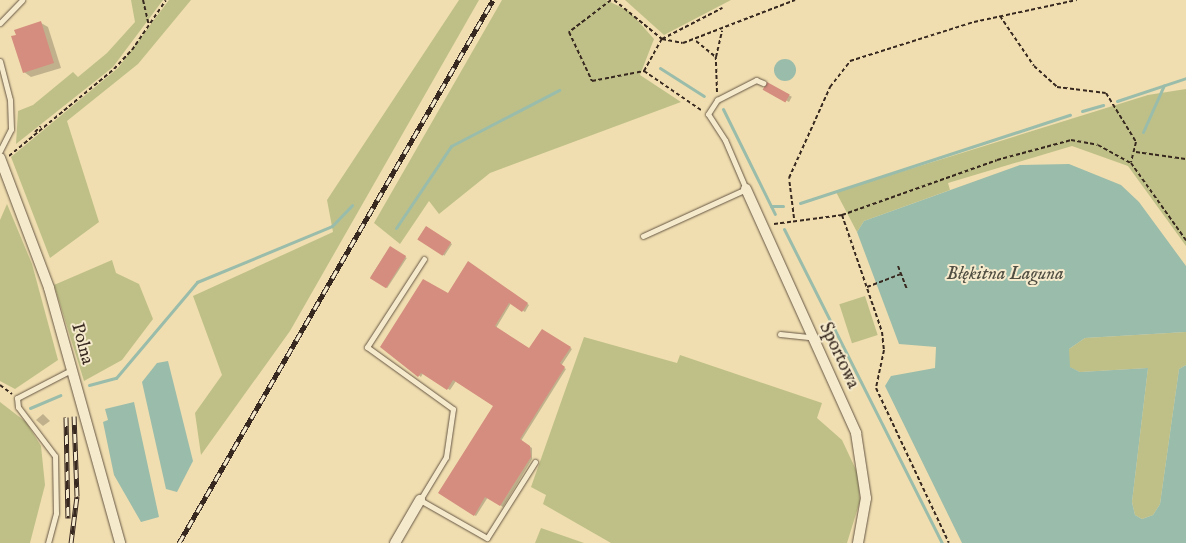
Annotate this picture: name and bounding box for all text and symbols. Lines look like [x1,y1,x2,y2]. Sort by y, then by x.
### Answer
water label: Błękitna Laguna [946,264,1064,286]
street label: Sportowa [813,319,863,393]
street label: Polna [65,321,97,367]

